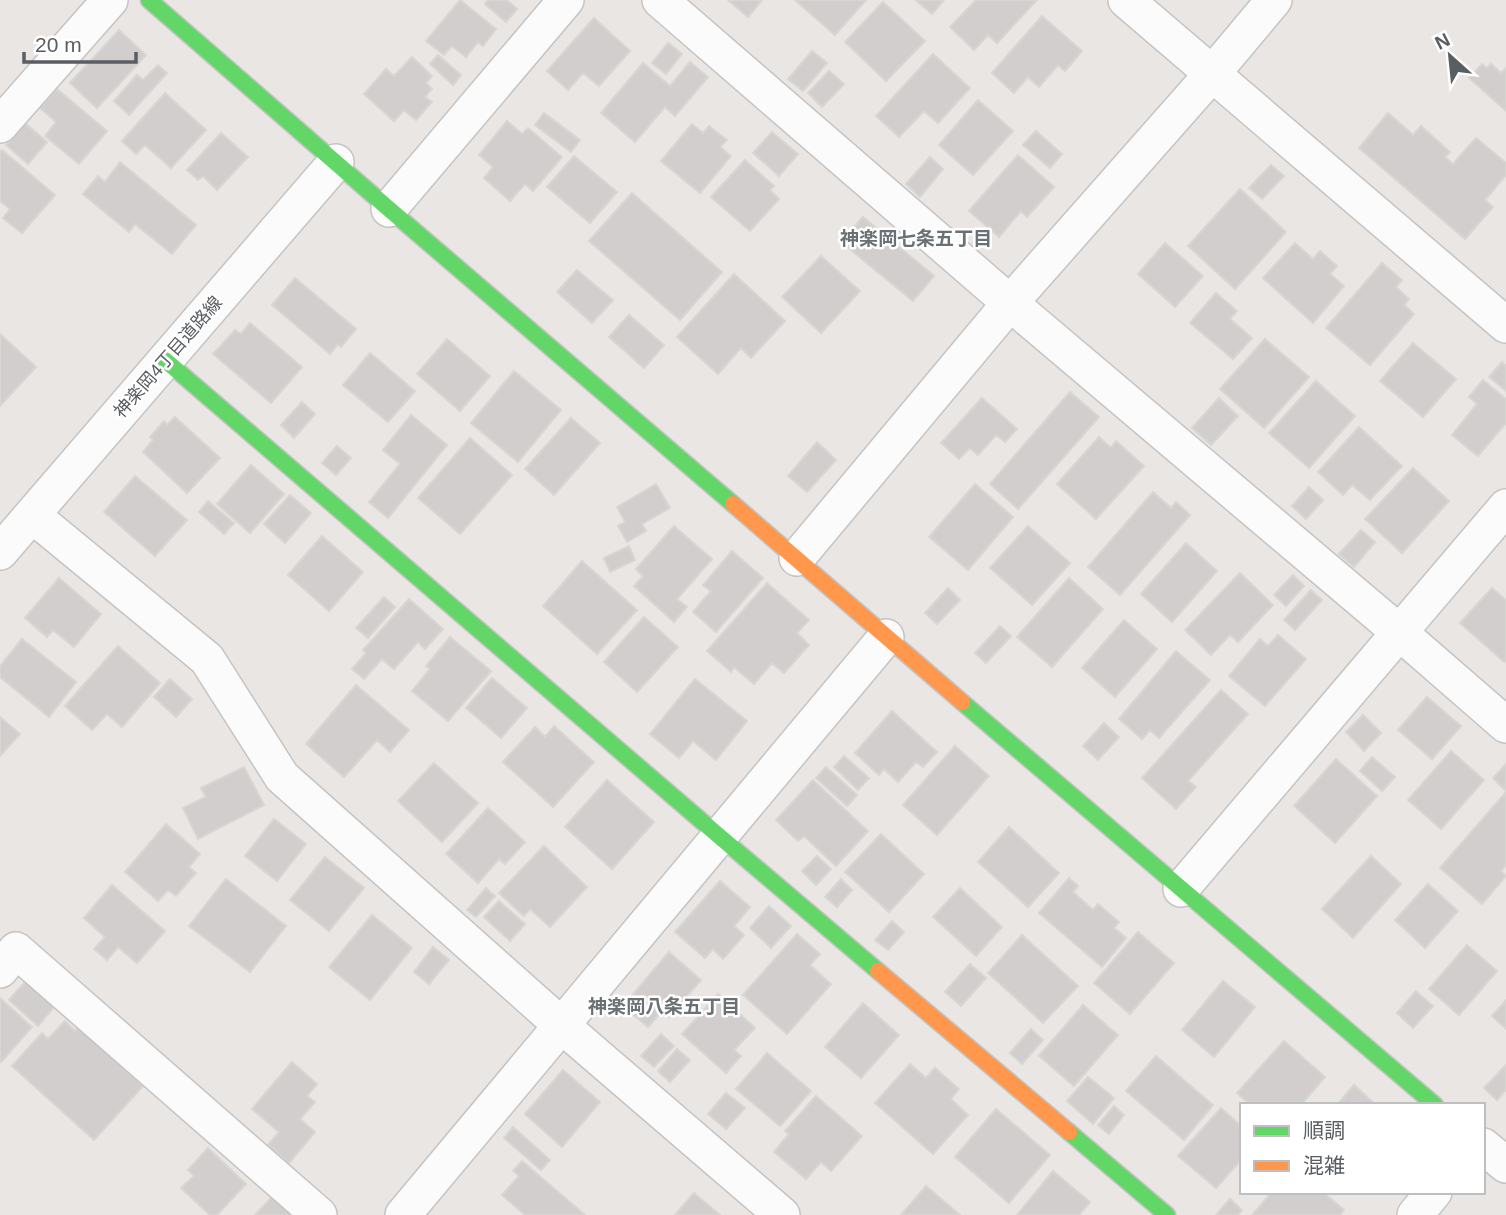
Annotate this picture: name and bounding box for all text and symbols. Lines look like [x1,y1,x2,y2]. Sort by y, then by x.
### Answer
scale bar [24,21,136,65]
north arrow [1415,21,1485,91]
text: N [1432,29,1453,54]
text: 20 m [35,33,82,56]
district label: 神楽岡七条五丁目 [840,228,992,249]
street label: 神楽岡4丁目道路線 [110,292,226,422]
district label: 神楽岡八条五丁目 [588,996,740,1017]
legend [1240,1103,1485,1194]
text: 順調 [1303,1119,1345,1142]
text: 混雑 [1303,1154,1345,1177]

